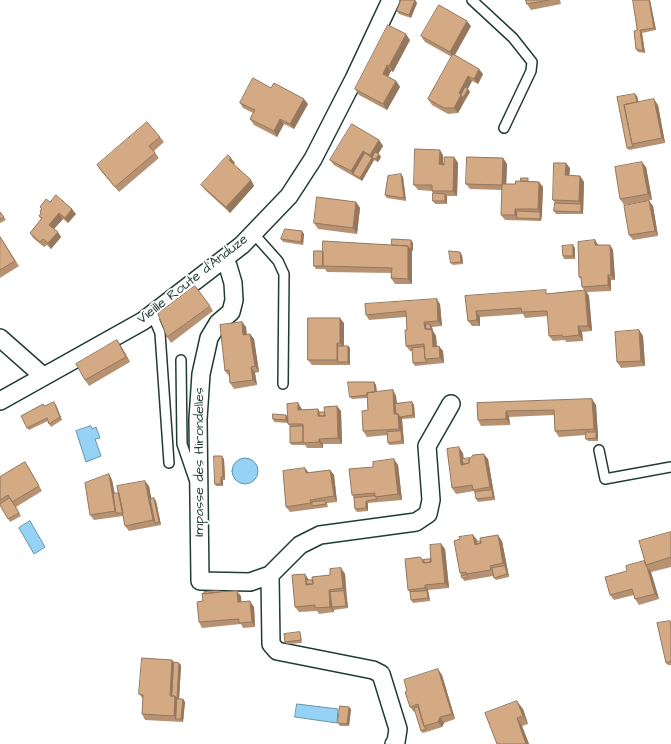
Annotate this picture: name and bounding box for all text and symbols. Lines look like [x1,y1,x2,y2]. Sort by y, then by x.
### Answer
street label: Vieille Route d'Anduze [134,231,252,329]
street label: Impasse des Hirondelles [192,387,208,537]

